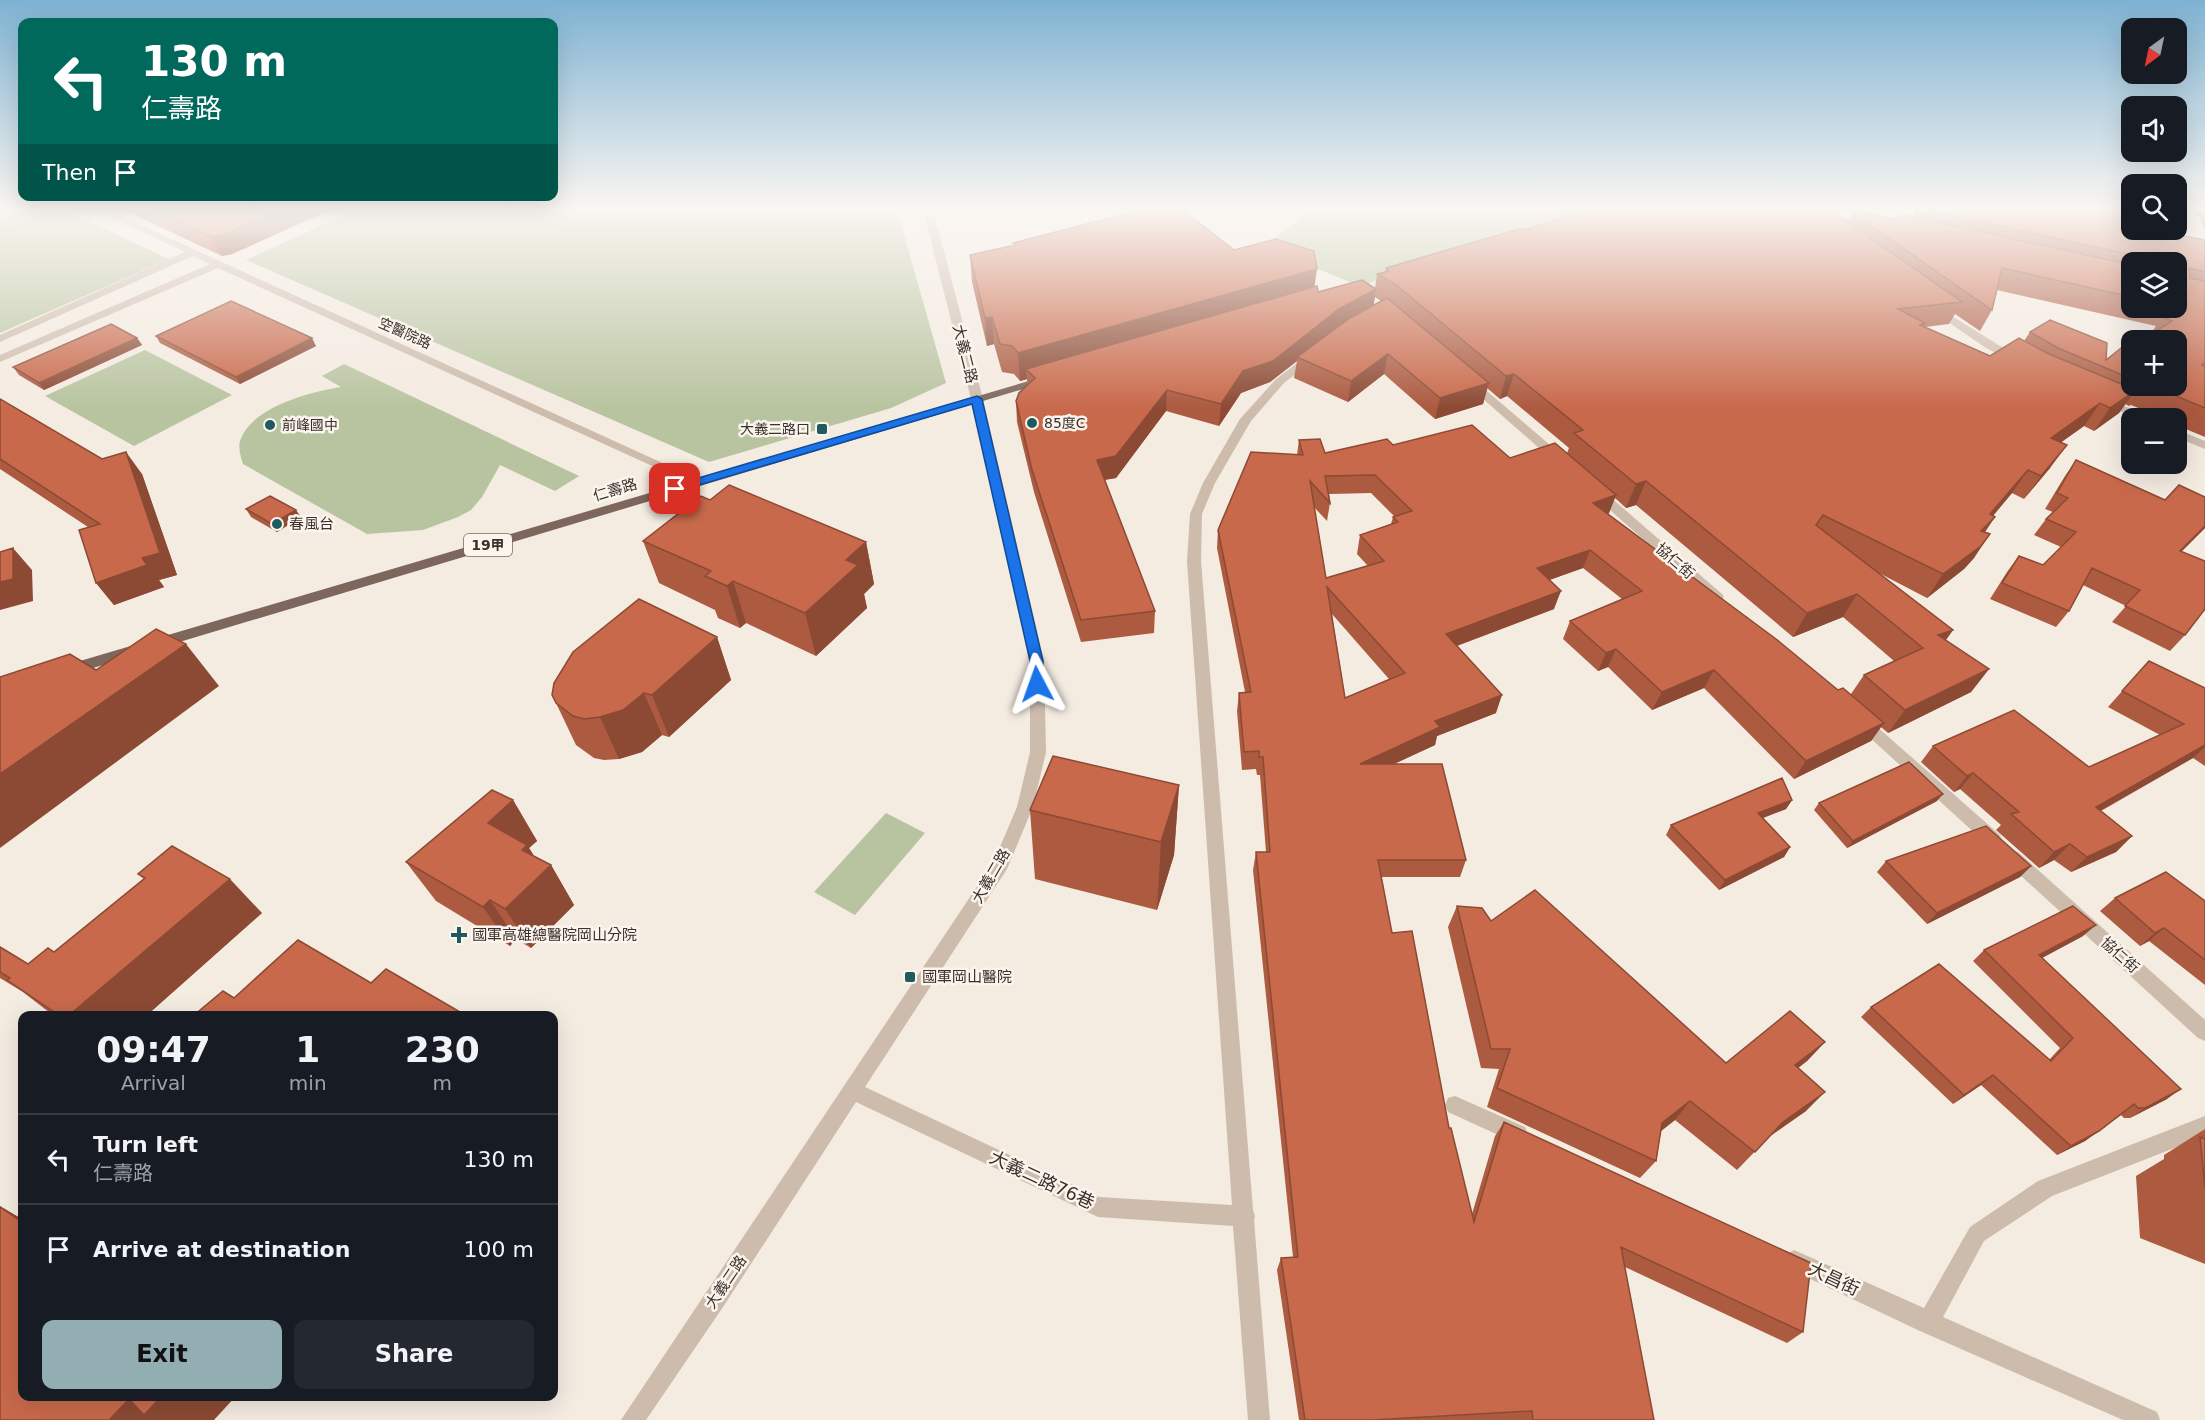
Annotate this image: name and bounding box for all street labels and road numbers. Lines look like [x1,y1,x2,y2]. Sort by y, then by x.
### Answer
street label: 空醫院路 [376,314,434,352]
street label: 大義二路 [949,323,981,385]
street label: 仁壽路 [591,475,639,505]
road number: 19甲 [464,534,512,556]
street label: 協仁街 [1652,539,1698,583]
street label: 大義二路 [968,846,1014,906]
street label: 協仁街 [2097,933,2143,977]
street label: 大義二路76巷 [987,1146,1098,1213]
street label: 大義二路 [702,1252,750,1312]
street label: 大昌街 [1805,1258,1863,1299]

